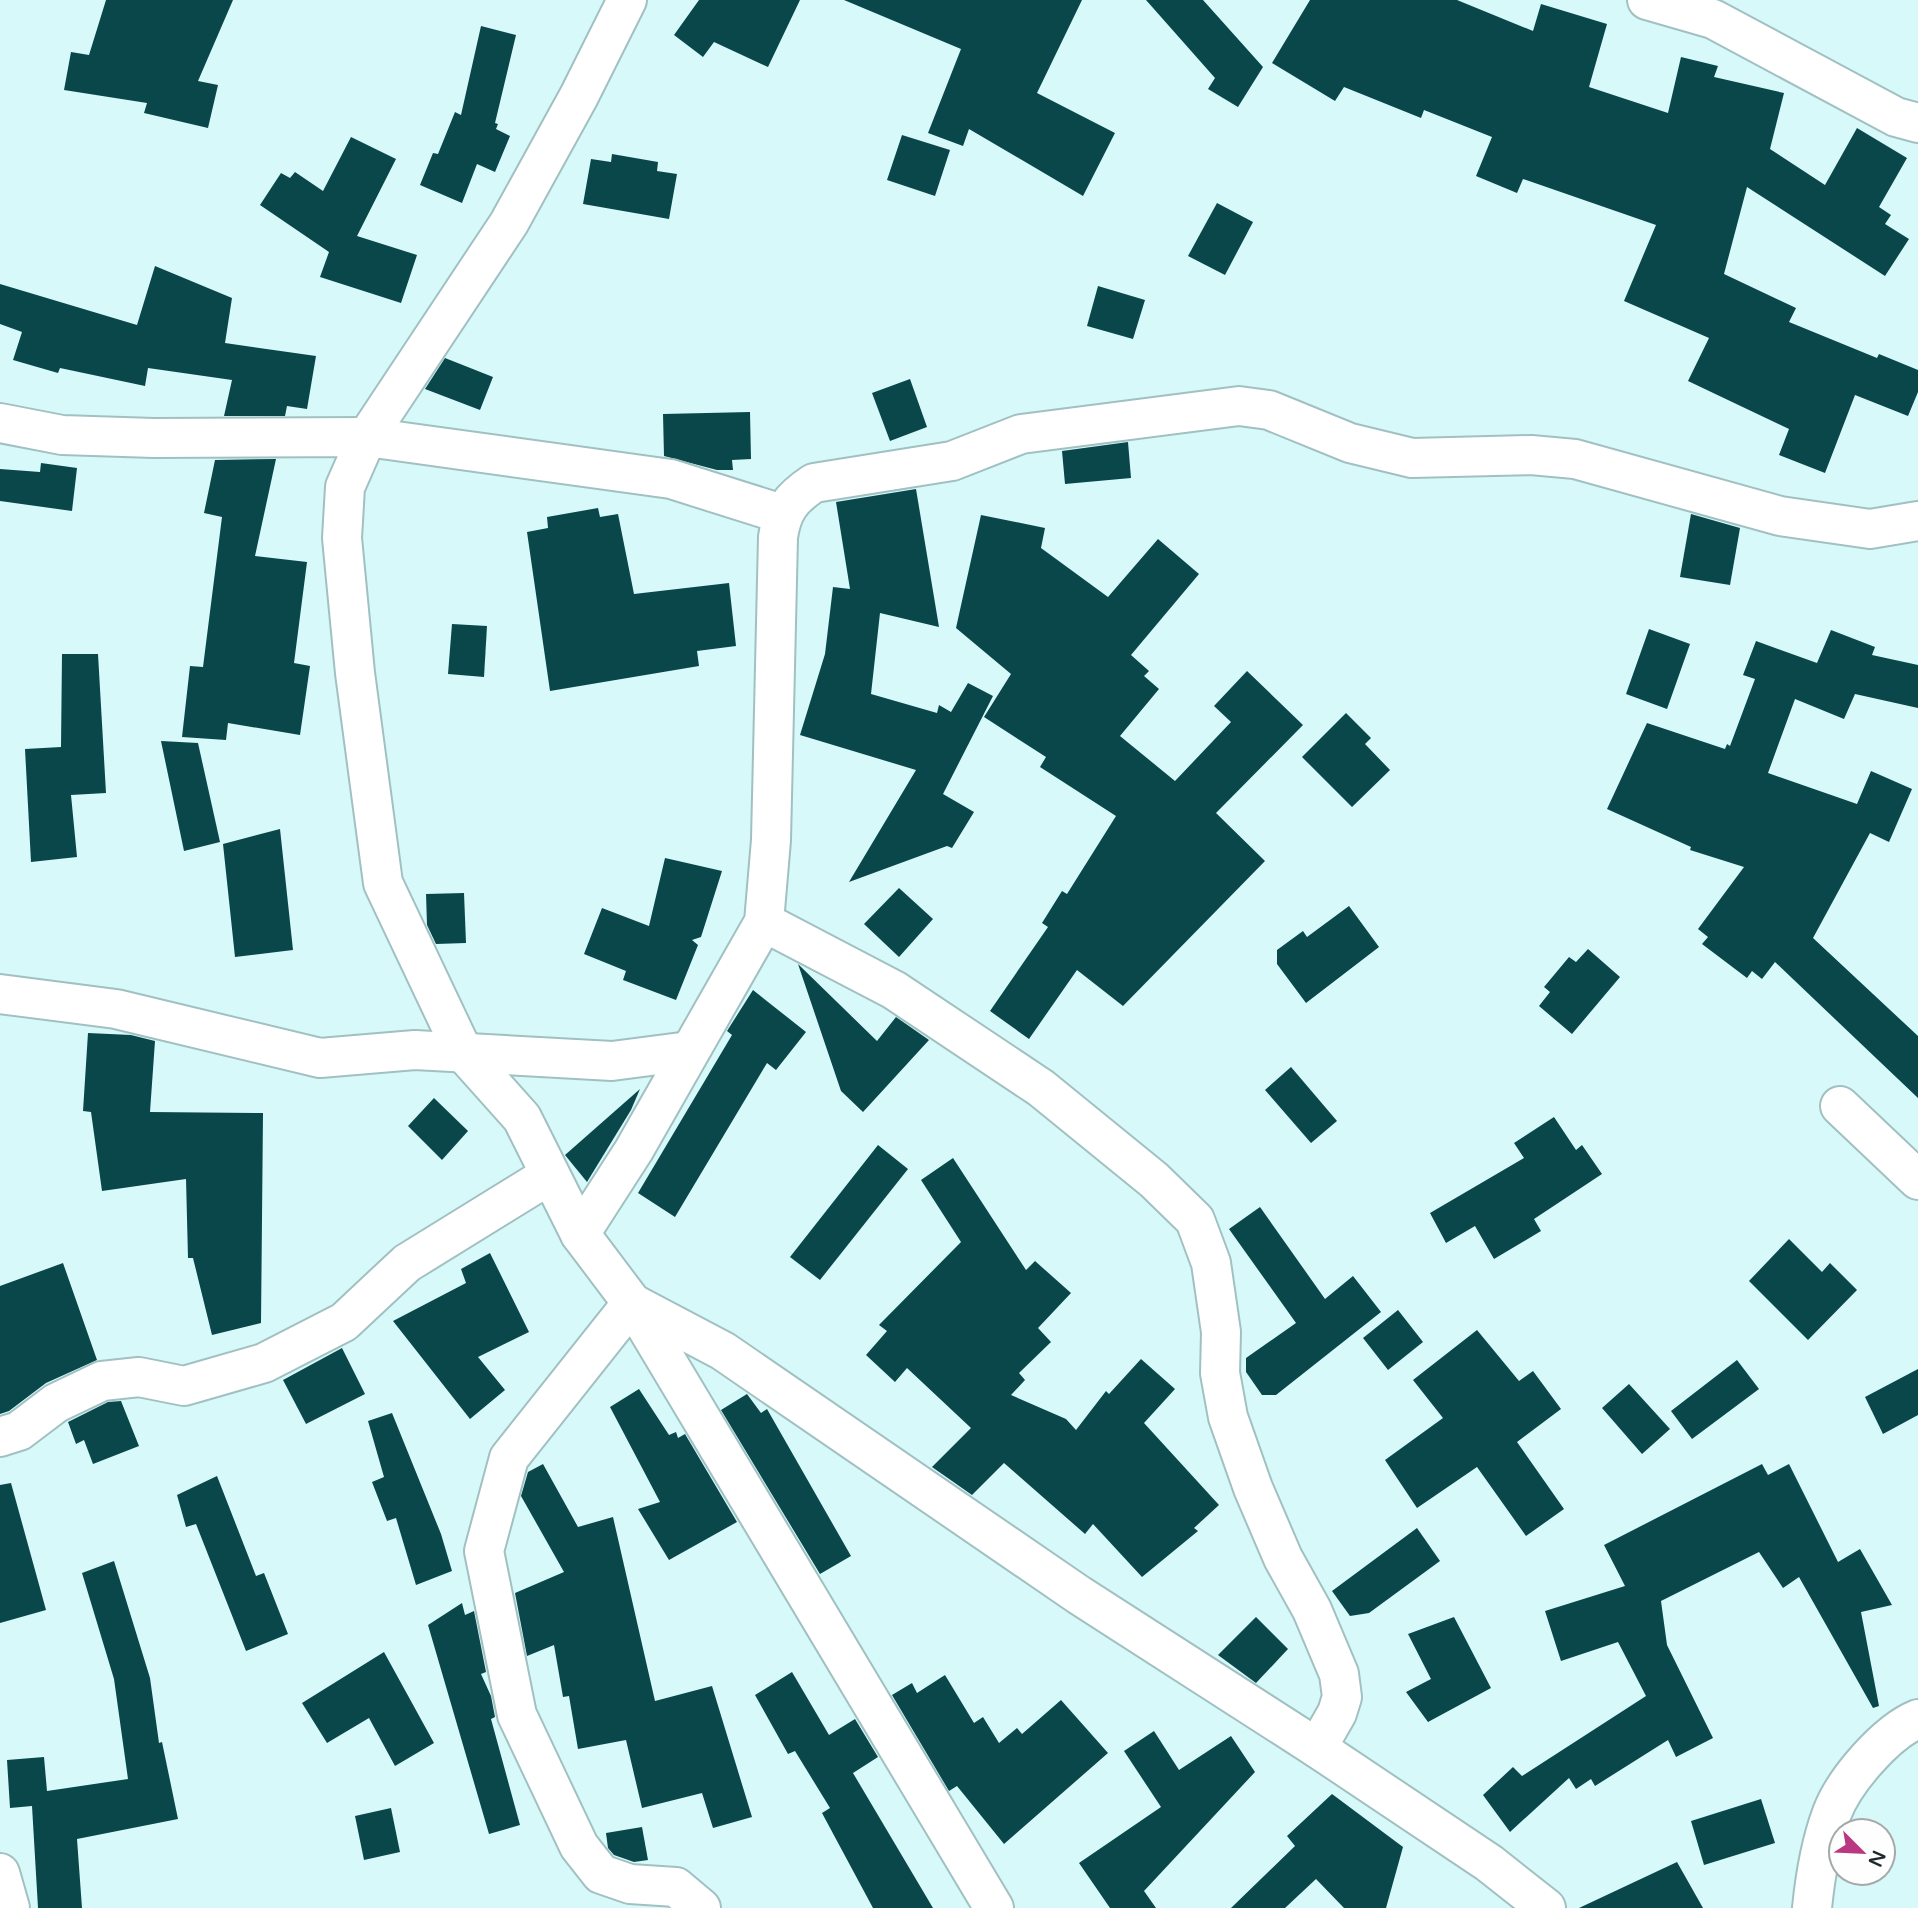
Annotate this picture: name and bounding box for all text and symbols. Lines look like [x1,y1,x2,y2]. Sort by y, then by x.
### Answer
north arrow [1827,1817,1897,1887]
text: N [1863,1847,1890,1870]

